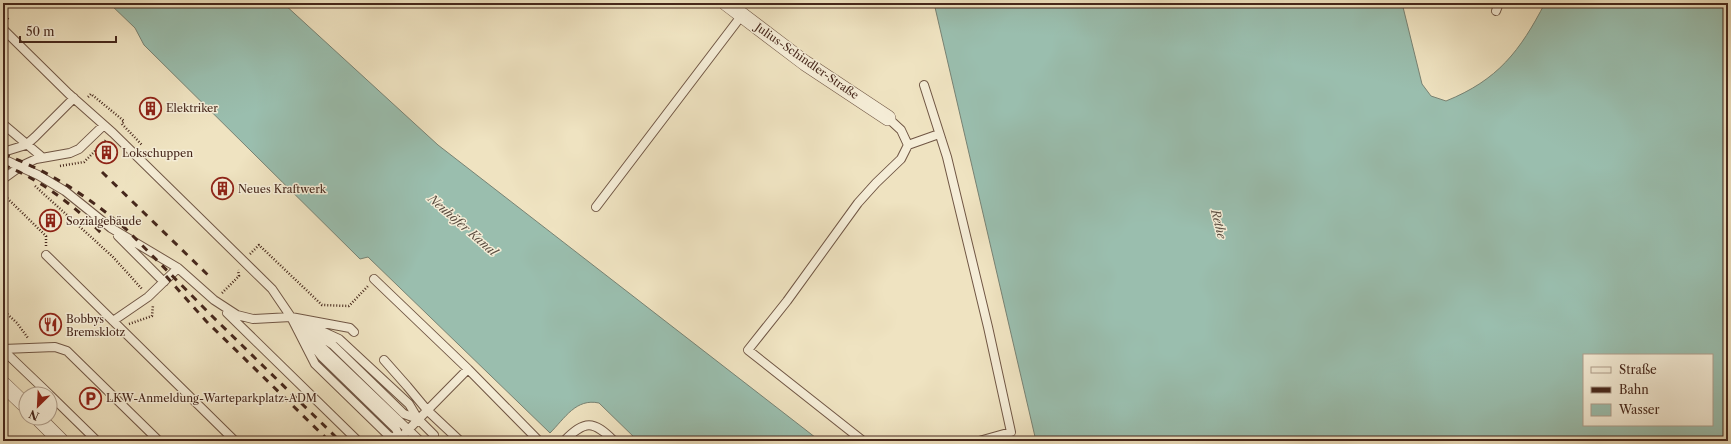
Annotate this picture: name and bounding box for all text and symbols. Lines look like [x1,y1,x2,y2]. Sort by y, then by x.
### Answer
scale bar [20,18,116,44]
street label: Julius-Schindler-Straße [751,19,862,102]
text: 50 m [26,24,55,39]
building icon: Elektriker [138,95,164,121]
place label: Elektriker [166,101,218,115]
building icon: Lokschuppen [94,140,120,166]
place label: Lokschuppen [122,146,193,160]
building icon: Neues Kraftwerk [210,176,236,202]
place label: Neues Kraftwerk [238,182,327,196]
water label: Neuhöfer Kanal [425,190,502,260]
water label: Rethe [1208,207,1230,241]
building icon: Sozialgebäude [38,208,64,234]
place label: Sozialgebäude [66,214,141,228]
restaurant icon: Bobbys Bremsklotz [38,312,64,338]
place label: Bobbys Bremsklotz [66,312,126,339]
legend [1583,354,1713,426]
text: Straße [1619,362,1657,377]
text: Bahn [1619,382,1649,397]
parking icon: LKW-Anmeldung-Warteparkplatz-ADM [77,385,103,411]
north arrow [18,386,58,426]
place label: LKW-Anmeldung-Warteparkplatz-ADM [106,391,317,405]
text: Wasser [1618,402,1660,417]
text: N [26,407,41,423]

